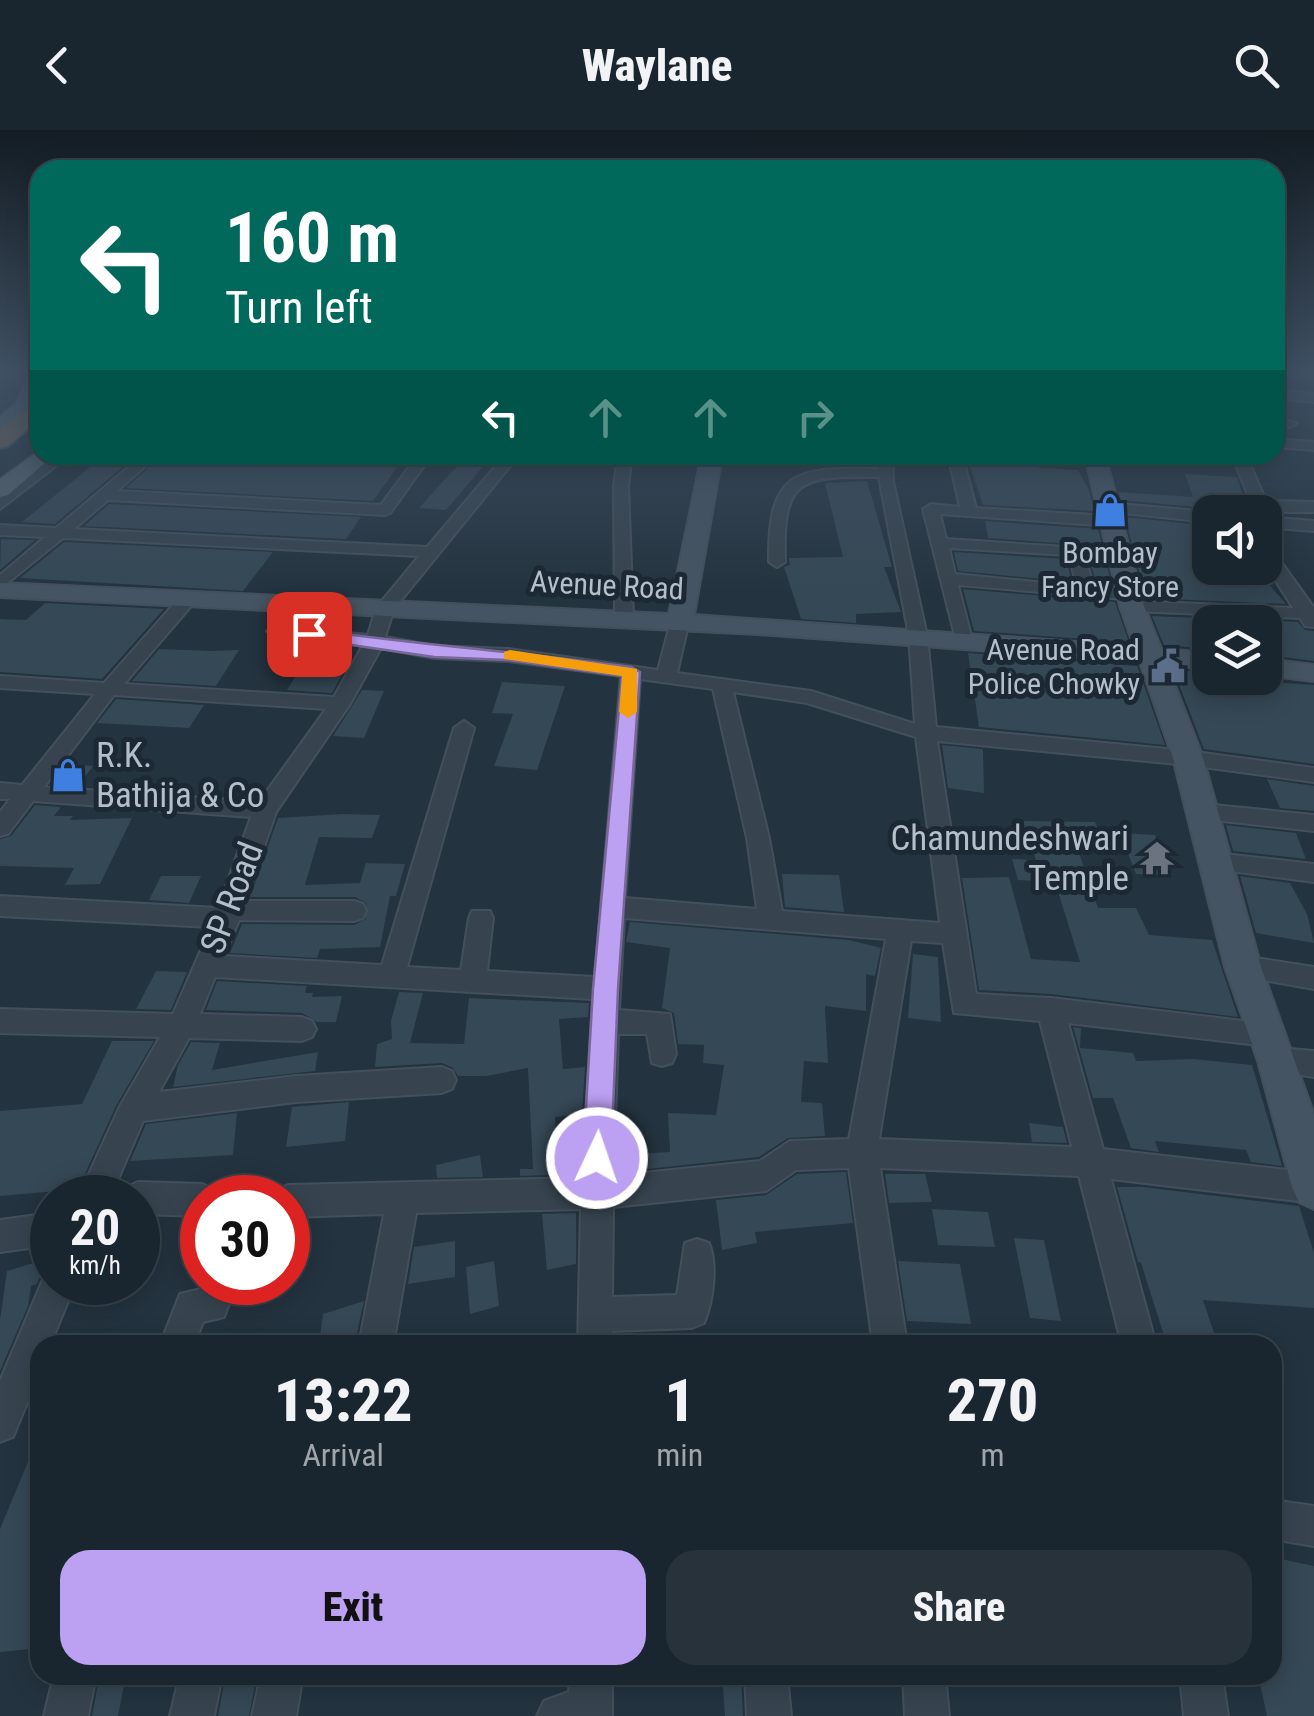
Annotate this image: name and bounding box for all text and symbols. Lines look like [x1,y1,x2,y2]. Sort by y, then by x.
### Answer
icon: back [30,38,85,93]
icon: search [1229,38,1284,93]
text: Waylane [582,39,732,92]
text: 160 m [225,197,399,279]
icon: left [60,200,190,330]
text: Turn left [225,281,373,334]
icon: left [473,390,528,445]
icon: ahead [578,390,633,445]
icon: ahead [683,390,738,445]
icon: right [788,390,843,445]
shop icon: Bombay Fancy Store [1091,491,1129,529]
map controls [1192,495,1282,695]
button: sound [1192,495,1282,585]
place label: Bombay Fancy Store [1041,535,1179,604]
street label: Avenue Road [529,564,685,606]
pin [267,592,352,677]
button: layers [1192,605,1282,695]
icon: arrive [282,607,337,662]
place label: Avenue Road Police Chowky [968,632,1140,701]
public building icon: Avenue Road Police Chowky [1149,647,1187,685]
place label: R.K. Bathija & Co [96,735,264,816]
shop icon: R.K. Bathija & Co [49,756,87,794]
place label: Chamundeshwari Temple [890,818,1129,899]
street label: SP Road [192,837,272,959]
temple icon: Chamundeshwari Temple [1138,839,1176,877]
position arrow [545,1106,649,1210]
speed limit sign: 30 [180,1175,310,1305]
text: 20 [70,1199,120,1257]
text: km/h [69,1251,121,1280]
text: 13:22 [274,1365,413,1436]
text: 1 [664,1365,695,1436]
text: 270 [947,1365,1038,1436]
text: Arrival [302,1436,384,1474]
text: min [656,1436,703,1474]
text: m [981,1436,1005,1474]
button: Exit [60,1550,646,1665]
button: Share [666,1550,1252,1665]

